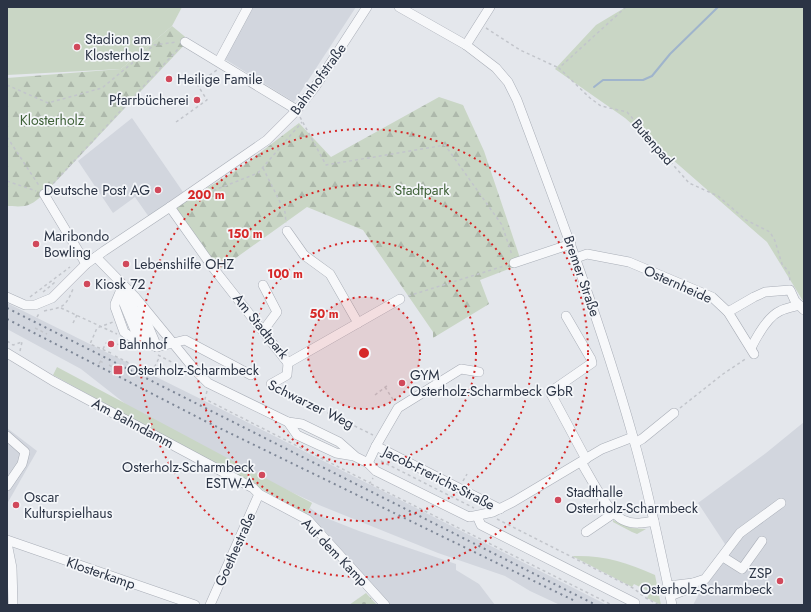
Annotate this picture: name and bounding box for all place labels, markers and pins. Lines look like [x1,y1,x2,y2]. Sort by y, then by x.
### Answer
place label: Stadion am Klosterholz [85,29,151,65]
marker: Stadion am Klosterholz [72,42,82,52]
place label: Heilige Famile [177,69,262,89]
marker: Heilige Famile [164,74,174,84]
place label: Pfarrbücherei [109,90,189,110]
marker: Pfarrbücherei [192,95,202,105]
place label: Deutsche Post AG [44,180,150,200]
marker: Deutsche Post AG [153,185,163,195]
place label: Maribondo Bowling [44,226,109,262]
marker: Maribondo Bowling [31,239,41,249]
place label: Lebenshilfe OHZ [134,254,234,274]
marker: Lebenshilfe OHZ [121,259,131,269]
place label: Kiosk 72 [95,274,146,294]
marker: Kiosk 72 [82,279,92,289]
place label: Bahnhof [119,334,168,354]
marker: Bahnhof [106,339,116,349]
centre of rings [357,346,371,360]
place label: Osterholz-Scharmbeck [127,360,260,380]
marker: Osterholz-Scharmbeck [112,364,124,376]
place label: GYM Osterholz-Scharmbeck GbR [410,365,573,401]
marker: GYM Osterholz-Scharmbeck GbR [397,378,407,388]
place label: Osterholz-Scharmbeck ESTW-A [122,457,255,493]
marker: Osterholz-Scharmbeck ESTW-A [257,470,267,480]
place label: Stadthalle Osterholz-Scharmbeck [566,482,699,518]
place label: Oscar Kulturspielhaus [24,487,113,523]
marker: Stadthalle Osterholz-Scharmbeck [553,495,563,505]
marker: Oscar Kulturspielhaus [11,500,21,510]
place label: ZSP Osterholz-Scharmbeck [640,563,773,599]
marker: ZSP Osterholz-Scharmbeck [775,576,785,586]

